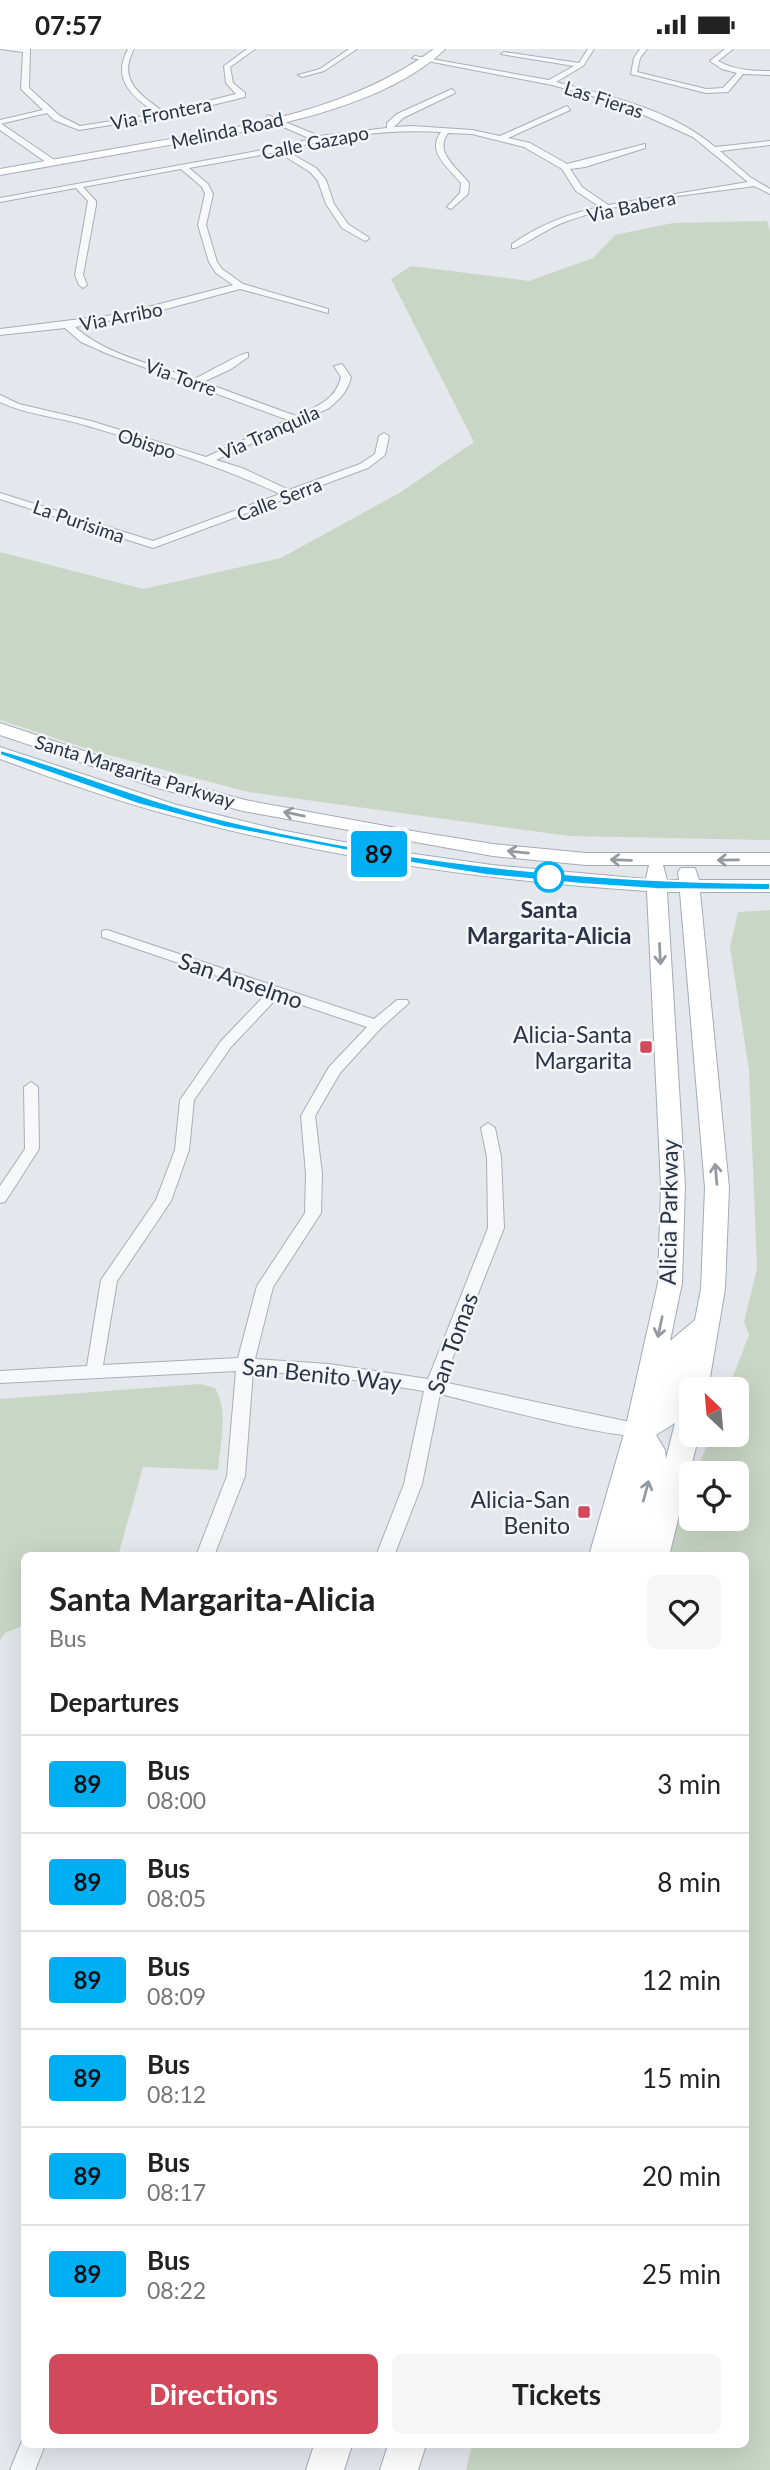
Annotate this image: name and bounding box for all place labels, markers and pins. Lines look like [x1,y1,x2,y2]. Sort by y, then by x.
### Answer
marker: Santa Margarita-Alicia [534,862,564,892]
place label: Santa Margarita-Alicia [467,895,631,949]
place label: Alicia-Santa Margarita [513,1020,632,1074]
marker: Alicia-Santa Margarita [638,1039,654,1055]
place label: Alicia-San Benito [470,1485,570,1539]
marker: Alicia-San Benito [576,1504,592,1520]

